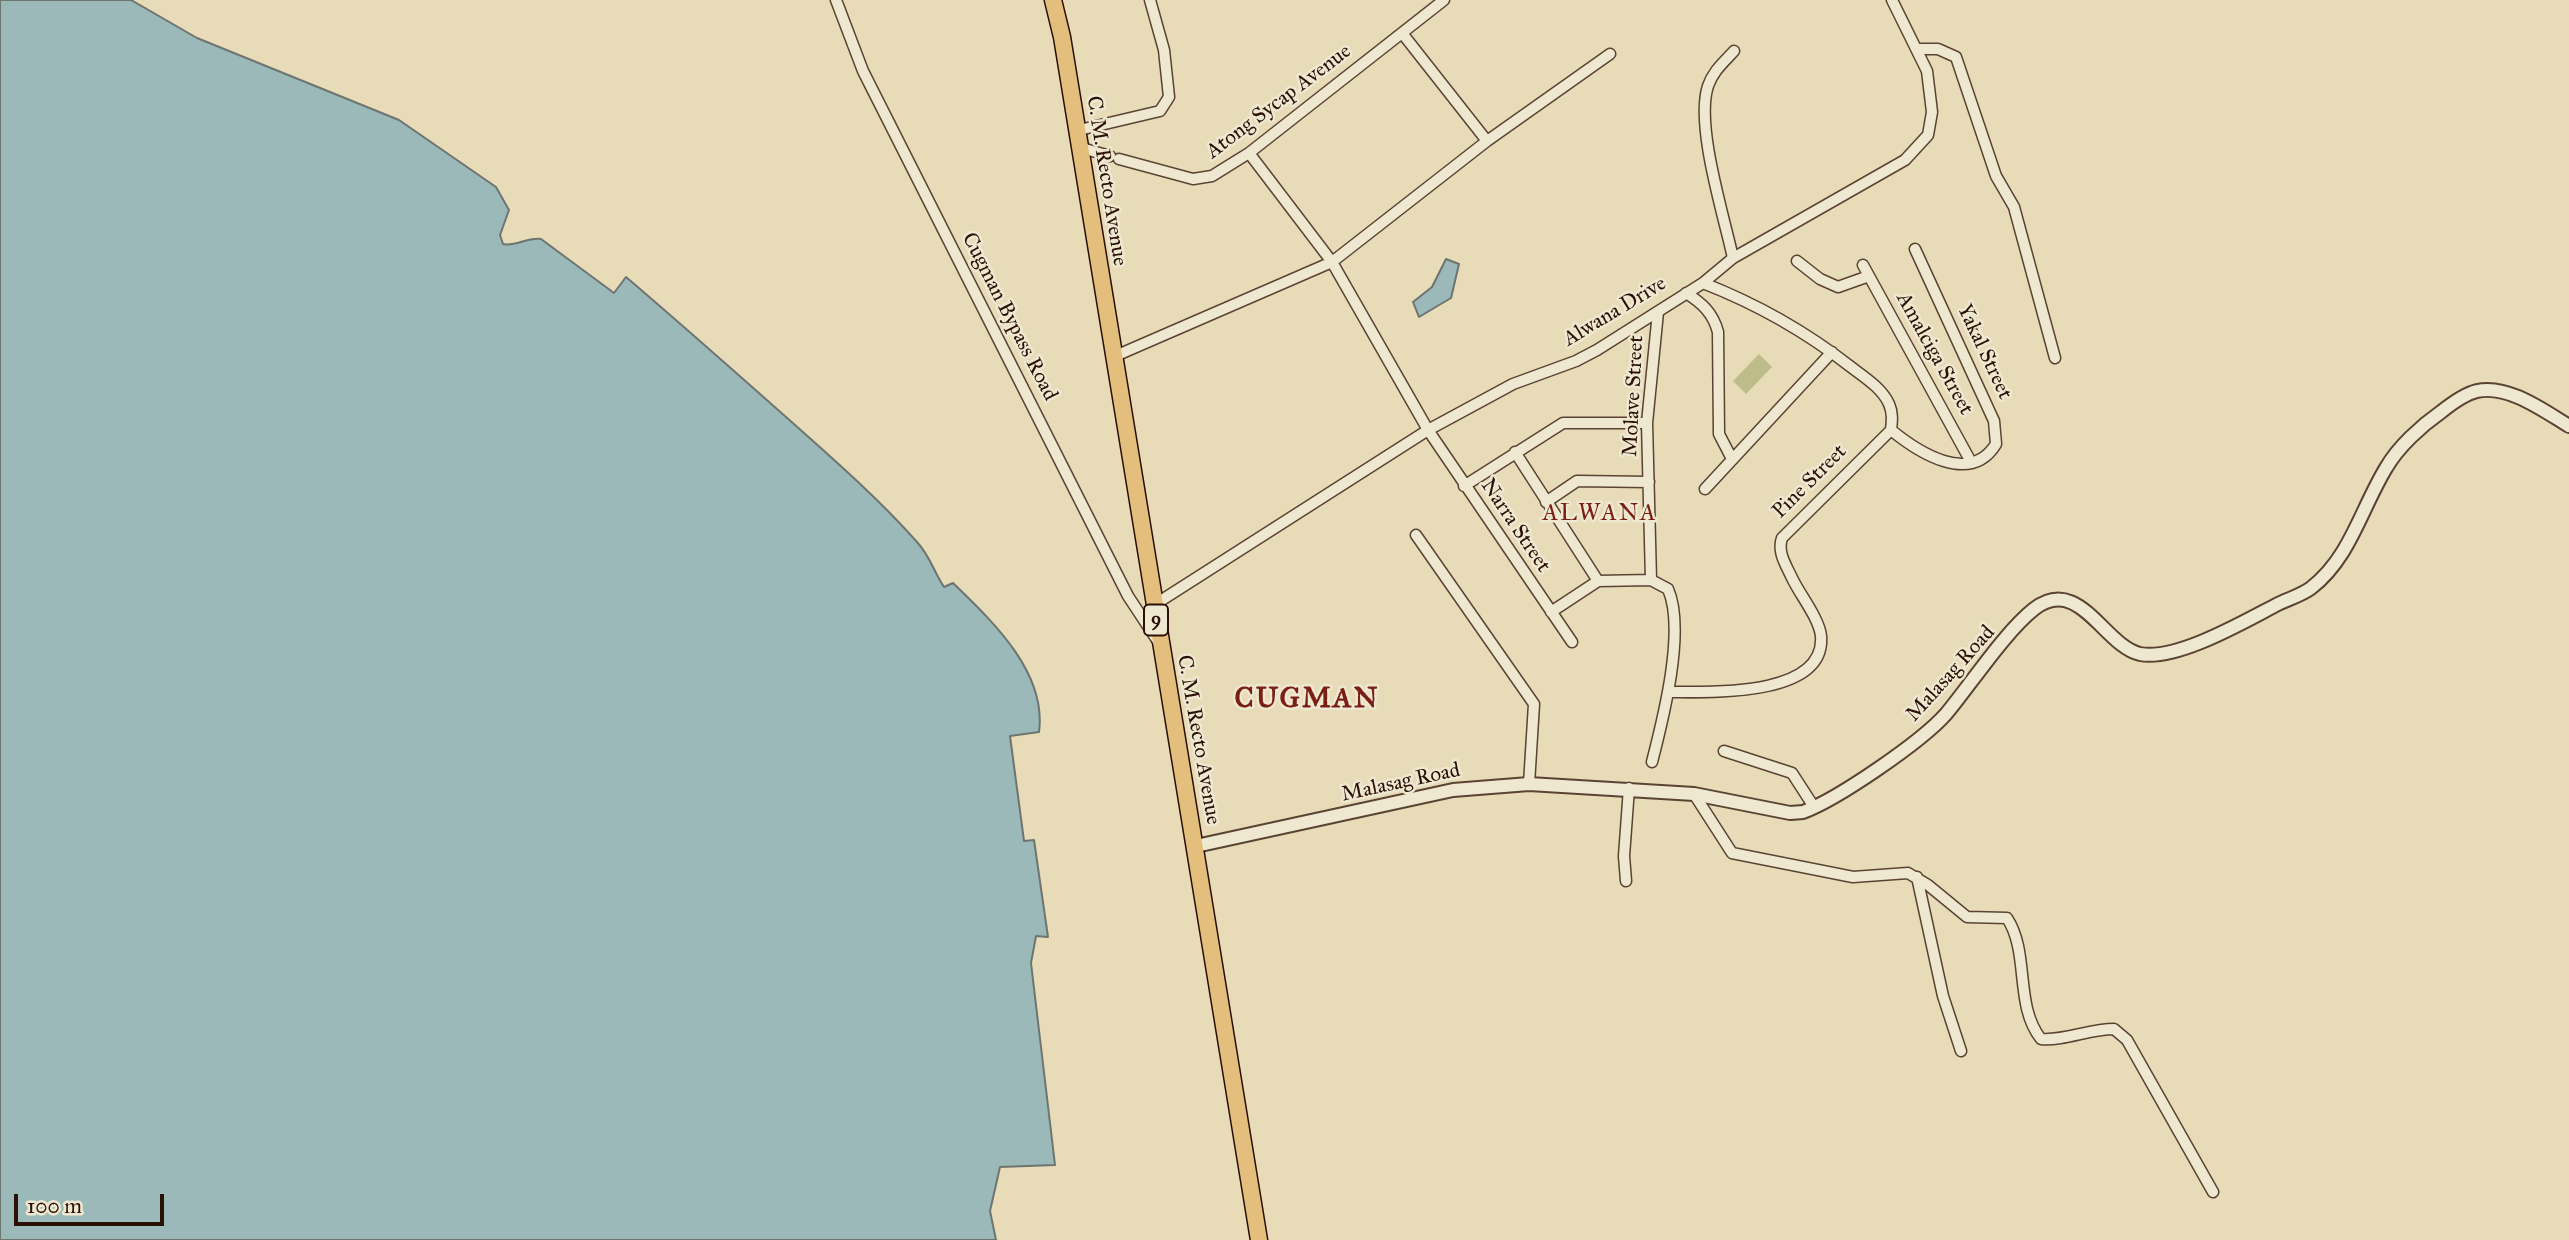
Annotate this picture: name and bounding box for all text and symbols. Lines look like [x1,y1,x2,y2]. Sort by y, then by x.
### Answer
street label: Atong Sycap Avenue [1201,39,1357,165]
street label: C. M. Recto Avenue [1080,94,1132,268]
street label: Cugman Bypass Road [956,229,1062,405]
street label: Alwana Drive [1559,271,1671,353]
street label: Amalciga Street [1890,288,1978,420]
street label: Yakal Street [1951,301,2017,403]
street label: Molave Street [1618,335,1650,457]
street label: Pine Street [1768,440,1852,524]
street label: Narra Street [1474,474,1556,578]
district label: ALWANA [1543,500,1657,528]
road number: 9 [1144,604,1168,636]
street label: Malasag Road [1901,621,2001,727]
street label: C. M. Recto Avenue [1171,653,1225,827]
district label: CUGMAN [1235,683,1379,717]
street label: Malasag Road [1339,758,1463,808]
scale bar [18,1180,168,1224]
text: 100 m [27,1193,82,1219]

